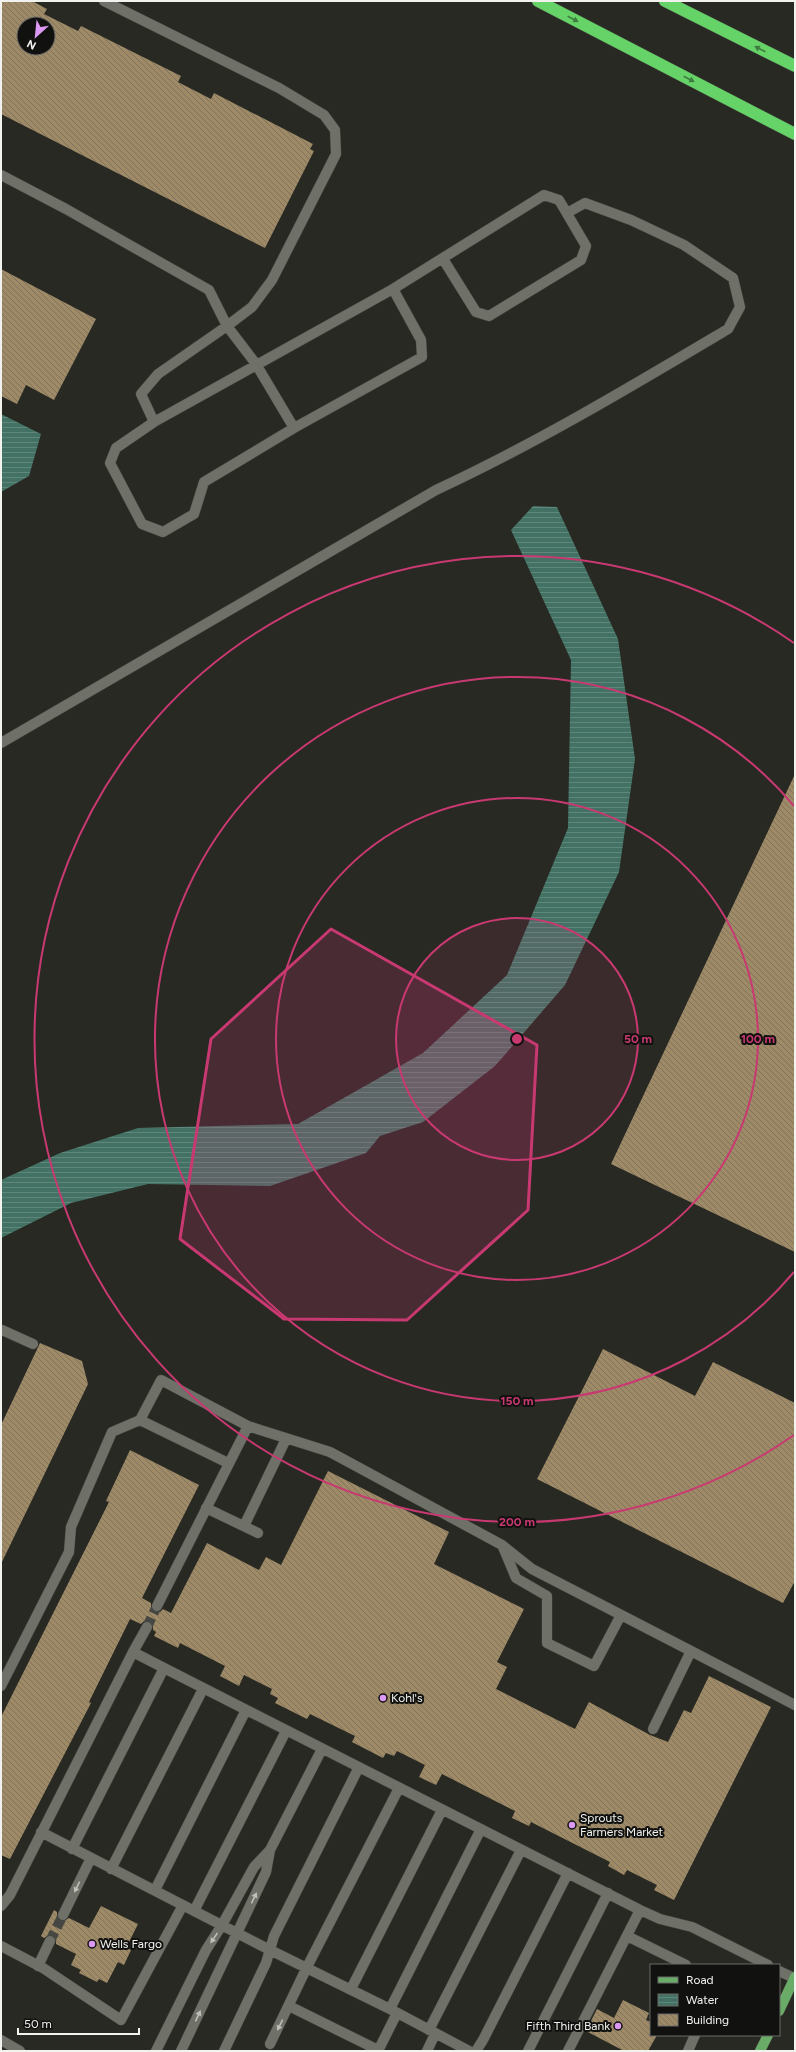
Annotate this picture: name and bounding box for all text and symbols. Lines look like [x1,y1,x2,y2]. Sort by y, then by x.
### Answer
north arrow [16,16,56,56]
one-way arrow [567,16,579,22]
text: N [25,37,38,52]
one-way arrow [754,46,766,52]
one-way arrow [683,75,694,82]
centre of rings [510,1032,524,1046]
text: 50 m [624,1032,652,1046]
text: 100 m [741,1032,775,1046]
text: 150 m [500,1394,534,1408]
text: 200 m [499,1515,535,1529]
place label: Kohl's [391,1691,423,1705]
marker: Kohl's [378,1693,388,1703]
place label: Sprouts Farmers Market [580,1811,664,1839]
marker: Sprouts Farmers Market [567,1820,577,1830]
one-way arrow [74,1881,80,1892]
one-way arrow [251,1893,257,1904]
one-way arrow [210,1933,218,1943]
place label: Wells Fargo [100,1937,162,1951]
marker: Wells Fargo [87,1939,97,1949]
legend [650,1964,780,2036]
text: Road [686,1973,714,1987]
text: Water [686,1993,718,2007]
scale bar [18,2010,139,2036]
one-way arrow [195,2010,201,2021]
text: Building [686,2013,729,2027]
text: 50 m [24,2017,52,2031]
one-way arrow [277,2019,283,2031]
place label: Fifth Third Bank [526,2019,610,2033]
marker: Fifth Third Bank [613,2021,623,2031]

